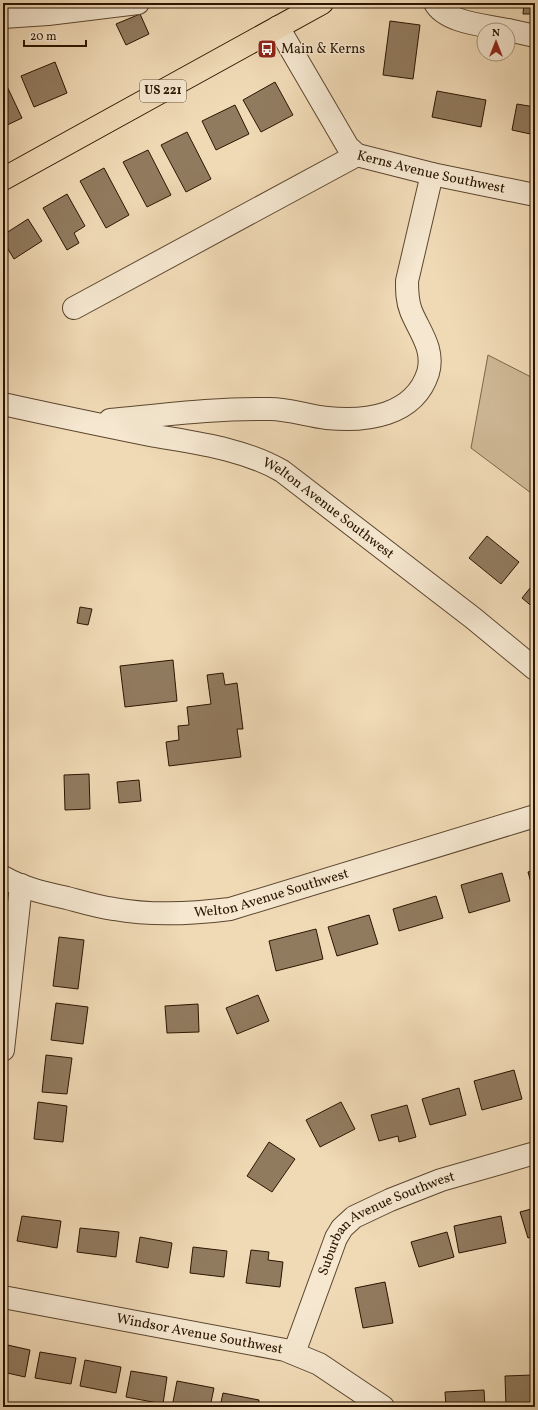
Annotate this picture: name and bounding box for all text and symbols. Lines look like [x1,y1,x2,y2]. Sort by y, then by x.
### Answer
scale bar [24,22,86,48]
north arrow [476,22,516,62]
text: N [492,26,500,41]
text: 20 m [30,29,57,45]
bus stop icon: Main & Kerns [256,38,278,60]
place label: Main & Kerns [281,40,365,59]
road number: US 221 [140,80,186,102]
street label: Kerns Avenue Southwest [355,146,507,198]
street label: Welton Avenue Southwest [259,453,398,563]
street label: Welton Avenue Southwest [193,864,351,922]
street label: Suburban Avenue Southwest [314,1167,457,1278]
street label: Windsor Avenue Southwest [115,1309,284,1359]

